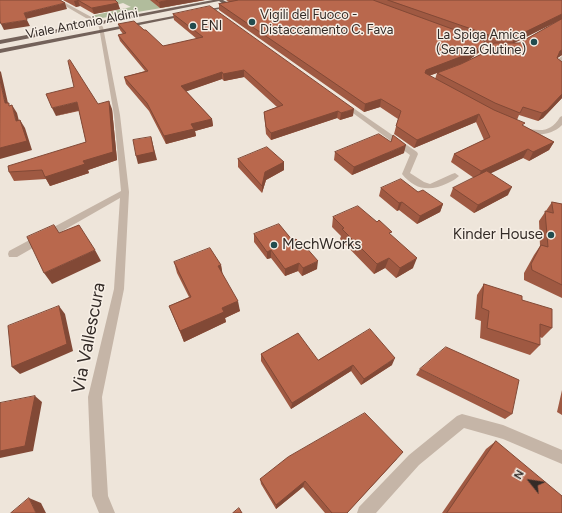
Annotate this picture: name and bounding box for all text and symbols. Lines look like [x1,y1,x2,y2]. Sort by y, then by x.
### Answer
street label: Viale Antonio Aldini [25,5,139,43]
place label: Vigili del Fuoco - Distaccamento C. Fava [260,7,393,38]
marker: Vigili del Fuoco - Distaccamento C. Fava [247,17,257,27]
place label: ENI [201,18,222,34]
marker: ENI [188,21,198,31]
place label: La Spiga Amica (Senza Glutine) [436,27,526,58]
marker: La Spiga Amica (Senza Glutine) [529,37,539,47]
place label: Kinder House [453,226,543,244]
marker: Kinder House [546,230,556,240]
place label: MechWorks [282,236,361,254]
marker: MechWorks [269,240,279,250]
street label: Via Vallescura [68,281,110,395]
north arrow [510,461,550,501]
text: N [511,468,527,482]

